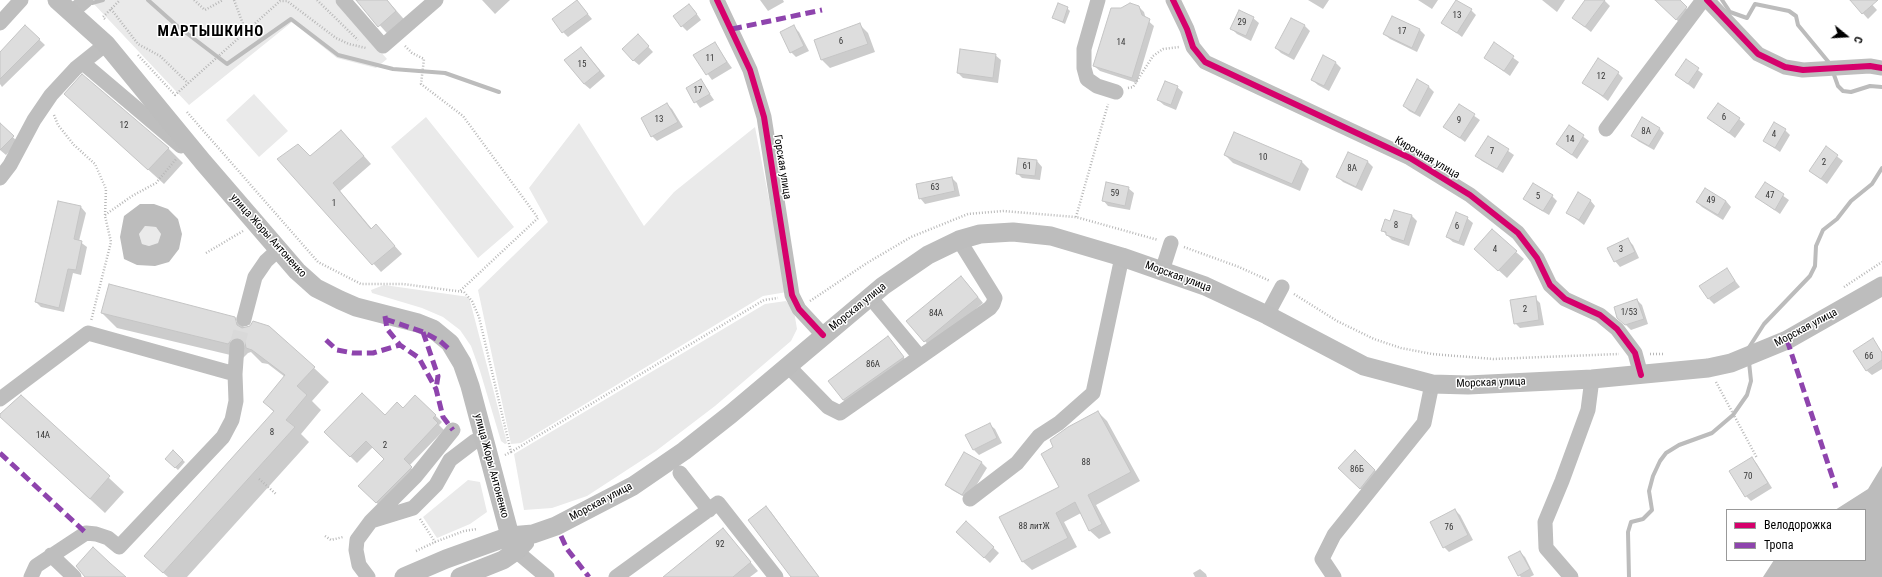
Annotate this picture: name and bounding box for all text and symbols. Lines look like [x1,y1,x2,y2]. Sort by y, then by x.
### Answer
house number: 13 [1453,11,1461,21]
north arrow [1826,16,1866,56]
house number: 29 [1238,18,1246,28]
district label: МАРТЫШКИНО [158,23,264,41]
house number: 17 [1398,27,1406,37]
text: С [1851,35,1865,45]
house number: 6 [839,37,843,47]
house number: 14 [1117,38,1125,48]
house number: 11 [706,54,714,64]
house number: 15 [578,60,586,70]
house number: 12 [1597,72,1605,82]
house number: 17 [694,86,702,96]
house number: 6 [1722,113,1726,123]
house number: 13 [655,115,663,125]
house number: 9 [1457,116,1461,126]
house number: 12 [120,121,128,131]
house number: 8А [1641,127,1651,137]
house number: 4 [1772,130,1776,140]
street label: Горская улица [770,134,794,200]
street label: Кирочная улица [1392,134,1462,182]
house number: 14 [1566,135,1574,145]
house number: 7 [1490,147,1494,157]
house number: 10 [1259,153,1267,163]
house number: 2 [1822,158,1826,168]
house number: 61 [1023,162,1031,172]
house number: 8А [1347,164,1357,174]
house number: 63 [931,183,939,193]
house number: 59 [1111,189,1119,199]
house number: 47 [1766,191,1774,201]
street label: улица Жоры Антоненко [227,192,309,280]
house number: 5 [1536,192,1540,202]
house number: 49 [1707,196,1715,206]
house number: 1 [332,199,336,209]
house number: 8 [1394,221,1398,231]
house number: 6 [1455,222,1459,232]
house number: 4 [1493,245,1497,255]
house number: 3 [1619,245,1623,255]
street label: Морская улица [1143,259,1213,295]
street label: Морская улица [827,280,889,334]
house number: 2 [1523,305,1527,315]
street label: Морская улица [1772,306,1840,350]
house number: 1/53 [1621,308,1637,318]
house number: 84А [929,309,943,319]
house number: 66 [1865,352,1873,362]
house number: 86А [866,360,880,370]
street label: Морская улица [1456,375,1526,391]
street label: улица Жоры Антоненко [471,412,511,520]
house number: 8 [270,428,274,438]
house number: 14А [36,431,50,441]
house number: 2 [383,441,387,451]
house number: 88 [1082,458,1090,468]
house number: 86Б [1350,465,1364,475]
house number: 70 [1744,472,1752,482]
street label: Морская улица [567,480,635,524]
legend [1726,509,1866,561]
text: Велодорожка [1764,518,1832,532]
house number: 88 литЖ [1018,522,1050,532]
house number: 76 [1445,523,1453,533]
text: Тропа [1764,538,1793,552]
house number: 92 [716,540,724,550]

